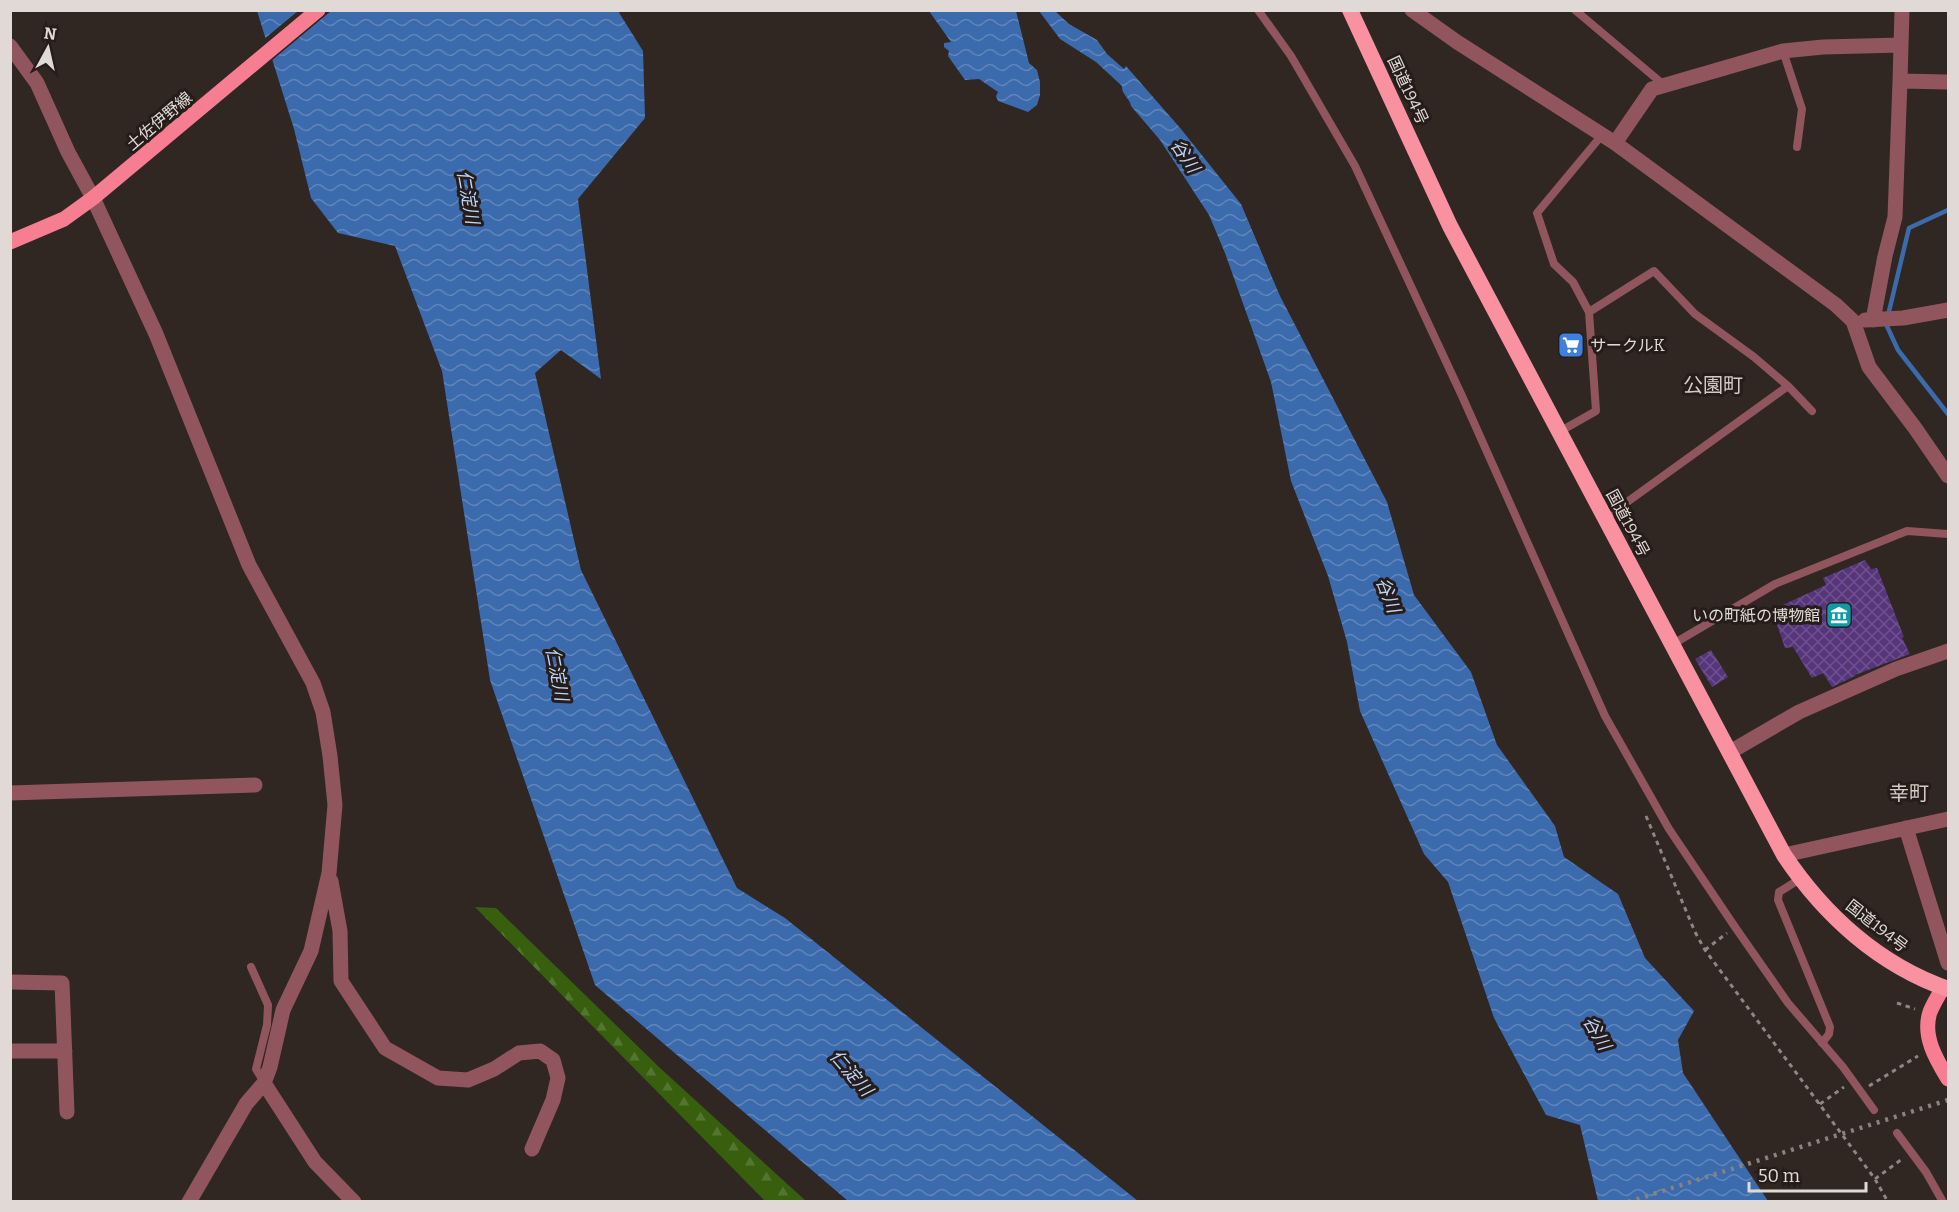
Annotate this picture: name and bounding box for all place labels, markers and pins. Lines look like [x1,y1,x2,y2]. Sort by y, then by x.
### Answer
supermarket icon: サークルK [1556,330,1586,360]
place label: サークルK [1590,336,1666,355]
museum icon: いの町紙の博物館 [1824,600,1854,630]
place label: いの町紙の博物館 [1692,606,1820,625]

